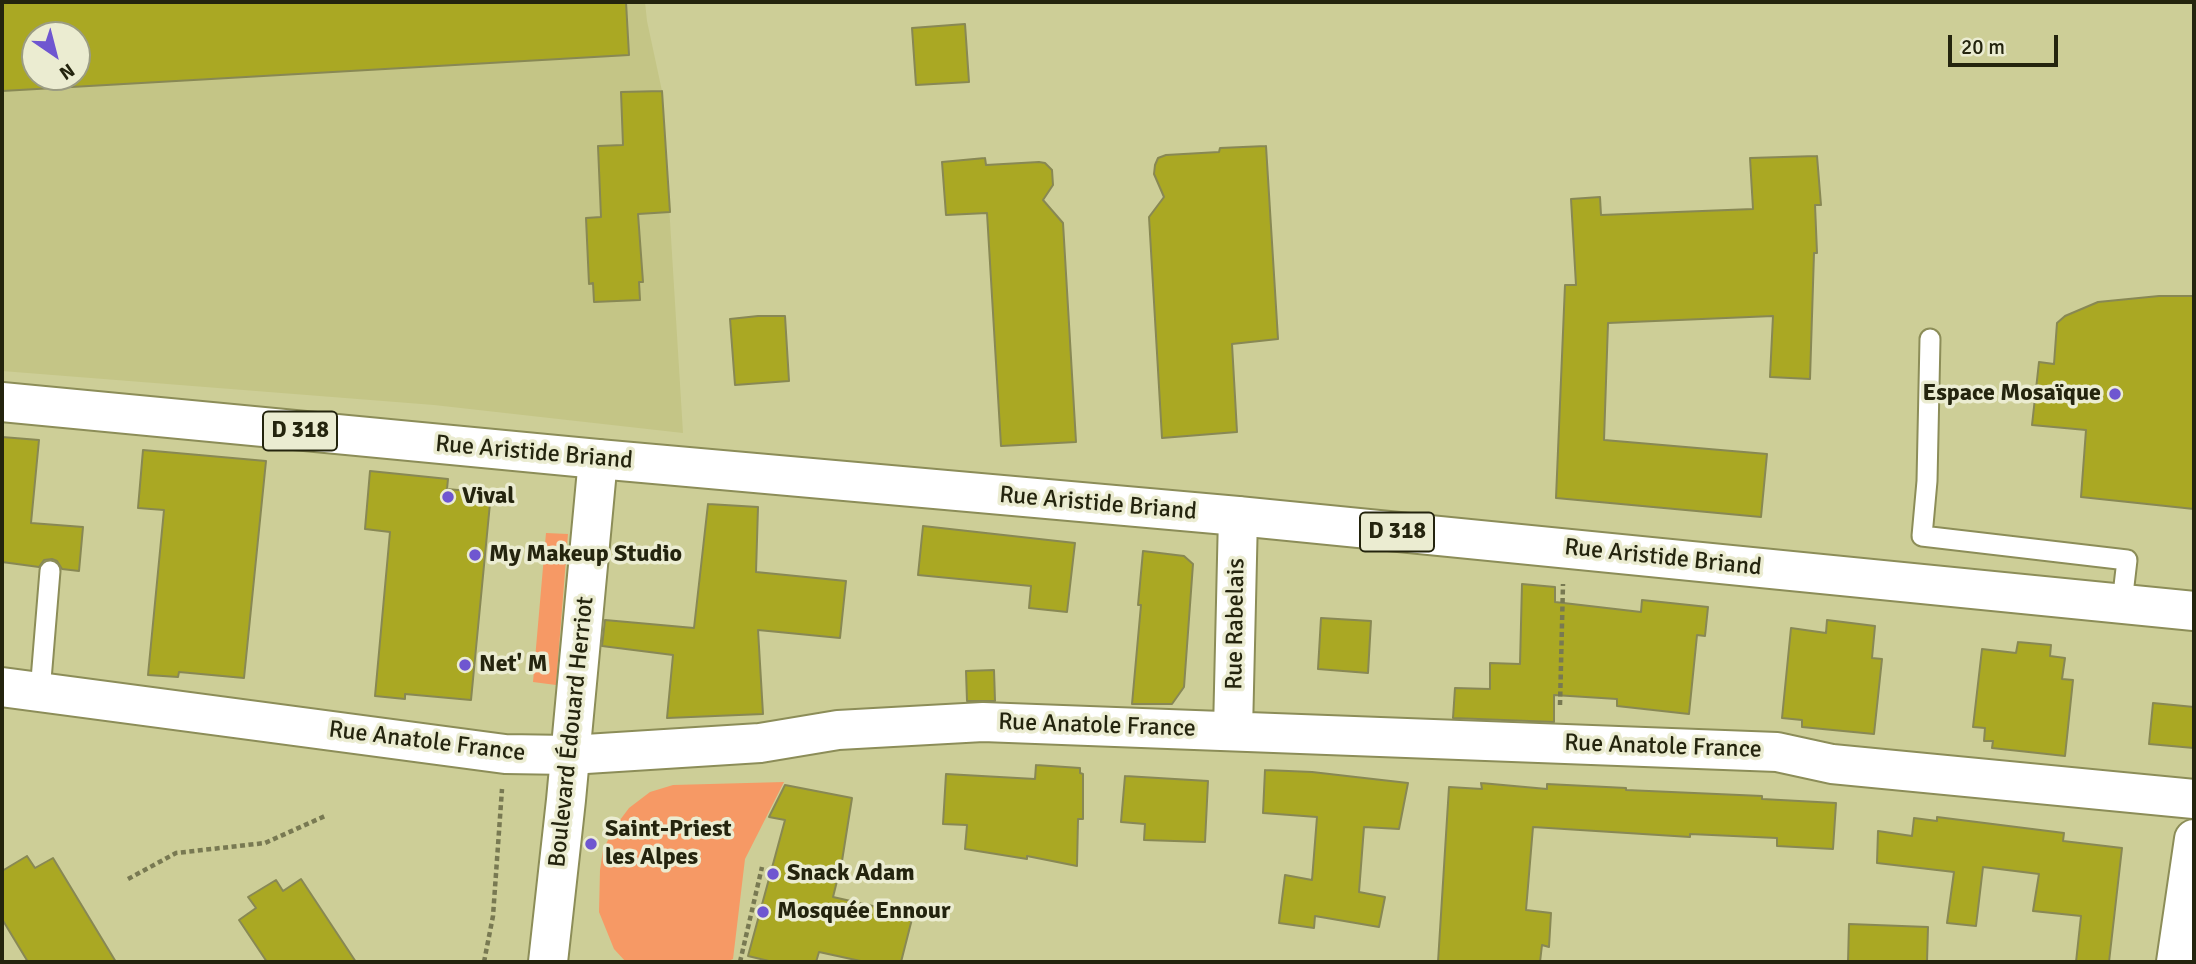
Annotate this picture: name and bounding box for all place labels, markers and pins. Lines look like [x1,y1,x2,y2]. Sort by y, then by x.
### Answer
place label: Espace Mosaïque [1922,380,2101,408]
marker: Espace Mosaïque [2107,386,2123,402]
place label: Vival [462,483,515,511]
marker: Vival [440,489,456,505]
place label: My Makeup Studio [489,541,682,569]
marker: My Makeup Studio [467,547,483,563]
place label: Net' M [479,651,547,679]
marker: Net' M [457,657,473,673]
place label: Saint-Priest les Alpes [605,816,732,872]
marker: Saint-Priest les Alpes [583,836,599,852]
place label: Snack Adam [787,860,915,888]
marker: Snack Adam [765,866,781,882]
place label: Mosquée Ennour [777,898,951,926]
marker: Mosquée Ennour [755,904,771,920]

